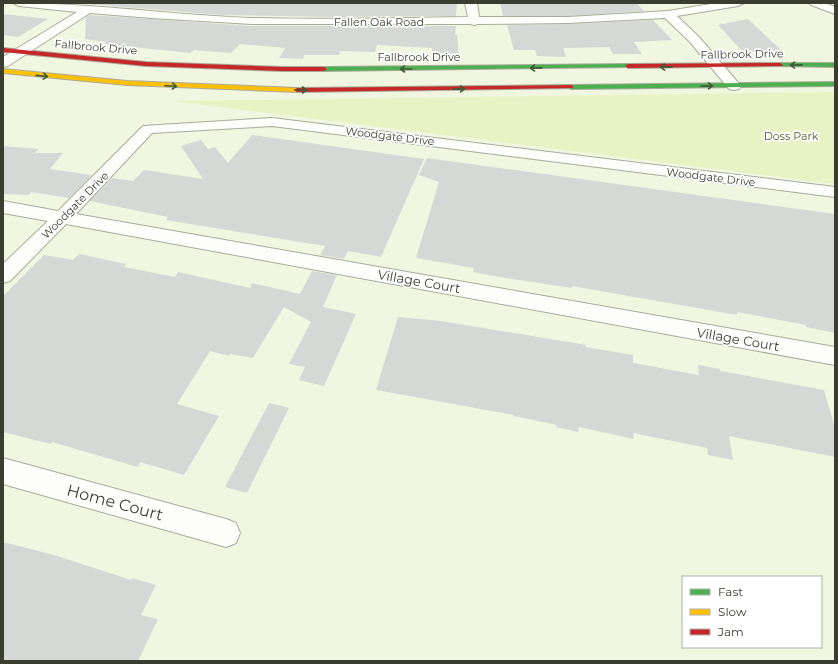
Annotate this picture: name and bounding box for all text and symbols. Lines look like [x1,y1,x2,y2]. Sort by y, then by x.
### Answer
street label: Fallen Oak Road [334,15,424,29]
street label: Fallbrook Drive [54,36,138,58]
street label: Fallbrook Drive [700,46,784,62]
street label: Fallbrook Drive [378,50,461,64]
one-way arrow [790,61,803,69]
one-way arrow [660,63,673,71]
one-way arrow [530,64,543,72]
one-way arrow [400,65,413,73]
one-way arrow [35,72,48,79]
one-way arrow [164,82,177,89]
one-way arrow [700,82,713,90]
one-way arrow [452,85,465,93]
one-way arrow [294,86,307,94]
street label: Woodgate Drive [345,124,436,148]
park label: Doss Park [764,129,819,143]
street label: Woodgate Drive [666,165,757,189]
street label: Woodgate Drive [38,168,112,242]
street label: Village Court [376,266,462,296]
street label: Village Court [695,324,781,354]
street label: Home Court [65,481,166,525]
legend [682,576,822,648]
text: Fast [718,584,743,599]
text: Slow [718,604,747,619]
text: Jam [717,624,744,639]

